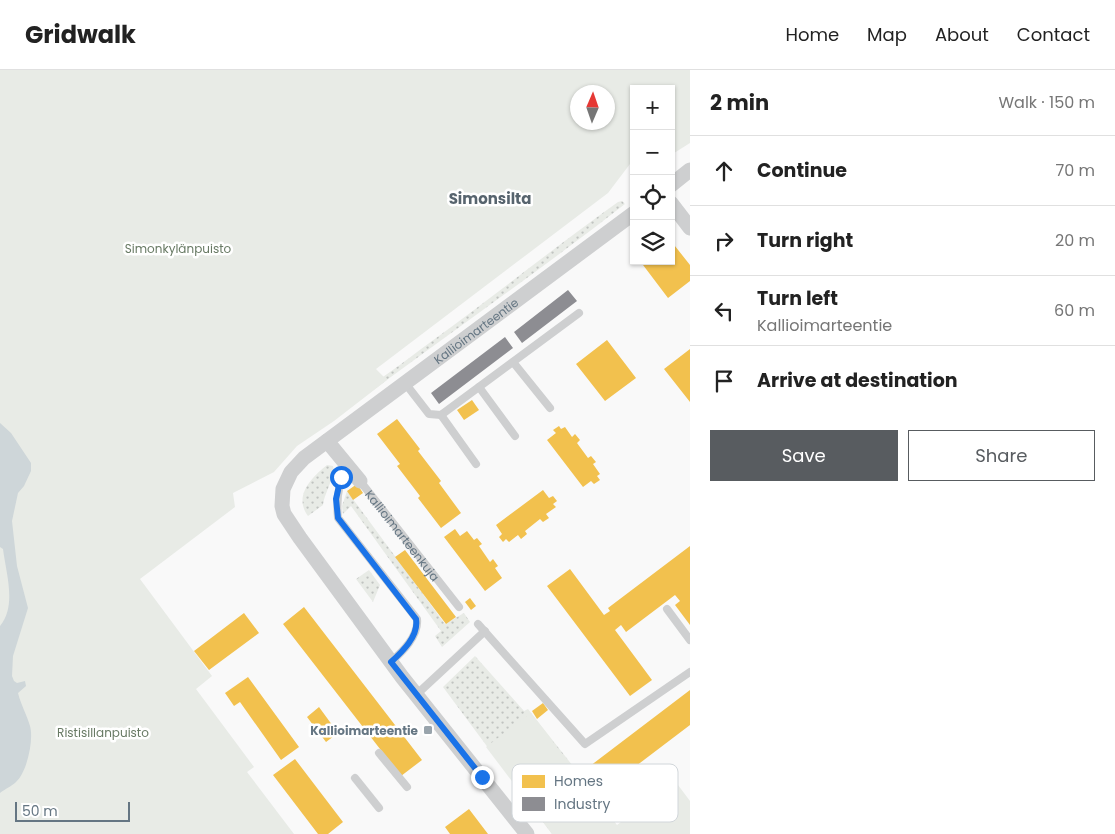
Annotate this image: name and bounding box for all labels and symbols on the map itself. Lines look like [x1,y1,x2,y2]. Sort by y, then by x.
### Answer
north arrow [570,85,615,130]
district label: Simonsilta [449,188,531,209]
park label: Simonkylänpuisto [125,240,232,257]
street label: Kallioimarteentie [430,293,522,368]
route start [330,466,353,489]
street label: Kallioimarteenkuja [361,486,444,584]
place label: Kallioimarteentie [310,722,419,739]
park label: Ristisillanpuisto [57,724,149,741]
marker: Kallioimarteentie [422,724,434,736]
legend [512,764,678,822]
route end [471,766,494,789]
text: Homes [554,771,603,791]
text: Industry [554,794,610,814]
scale bar [15,799,130,822]

